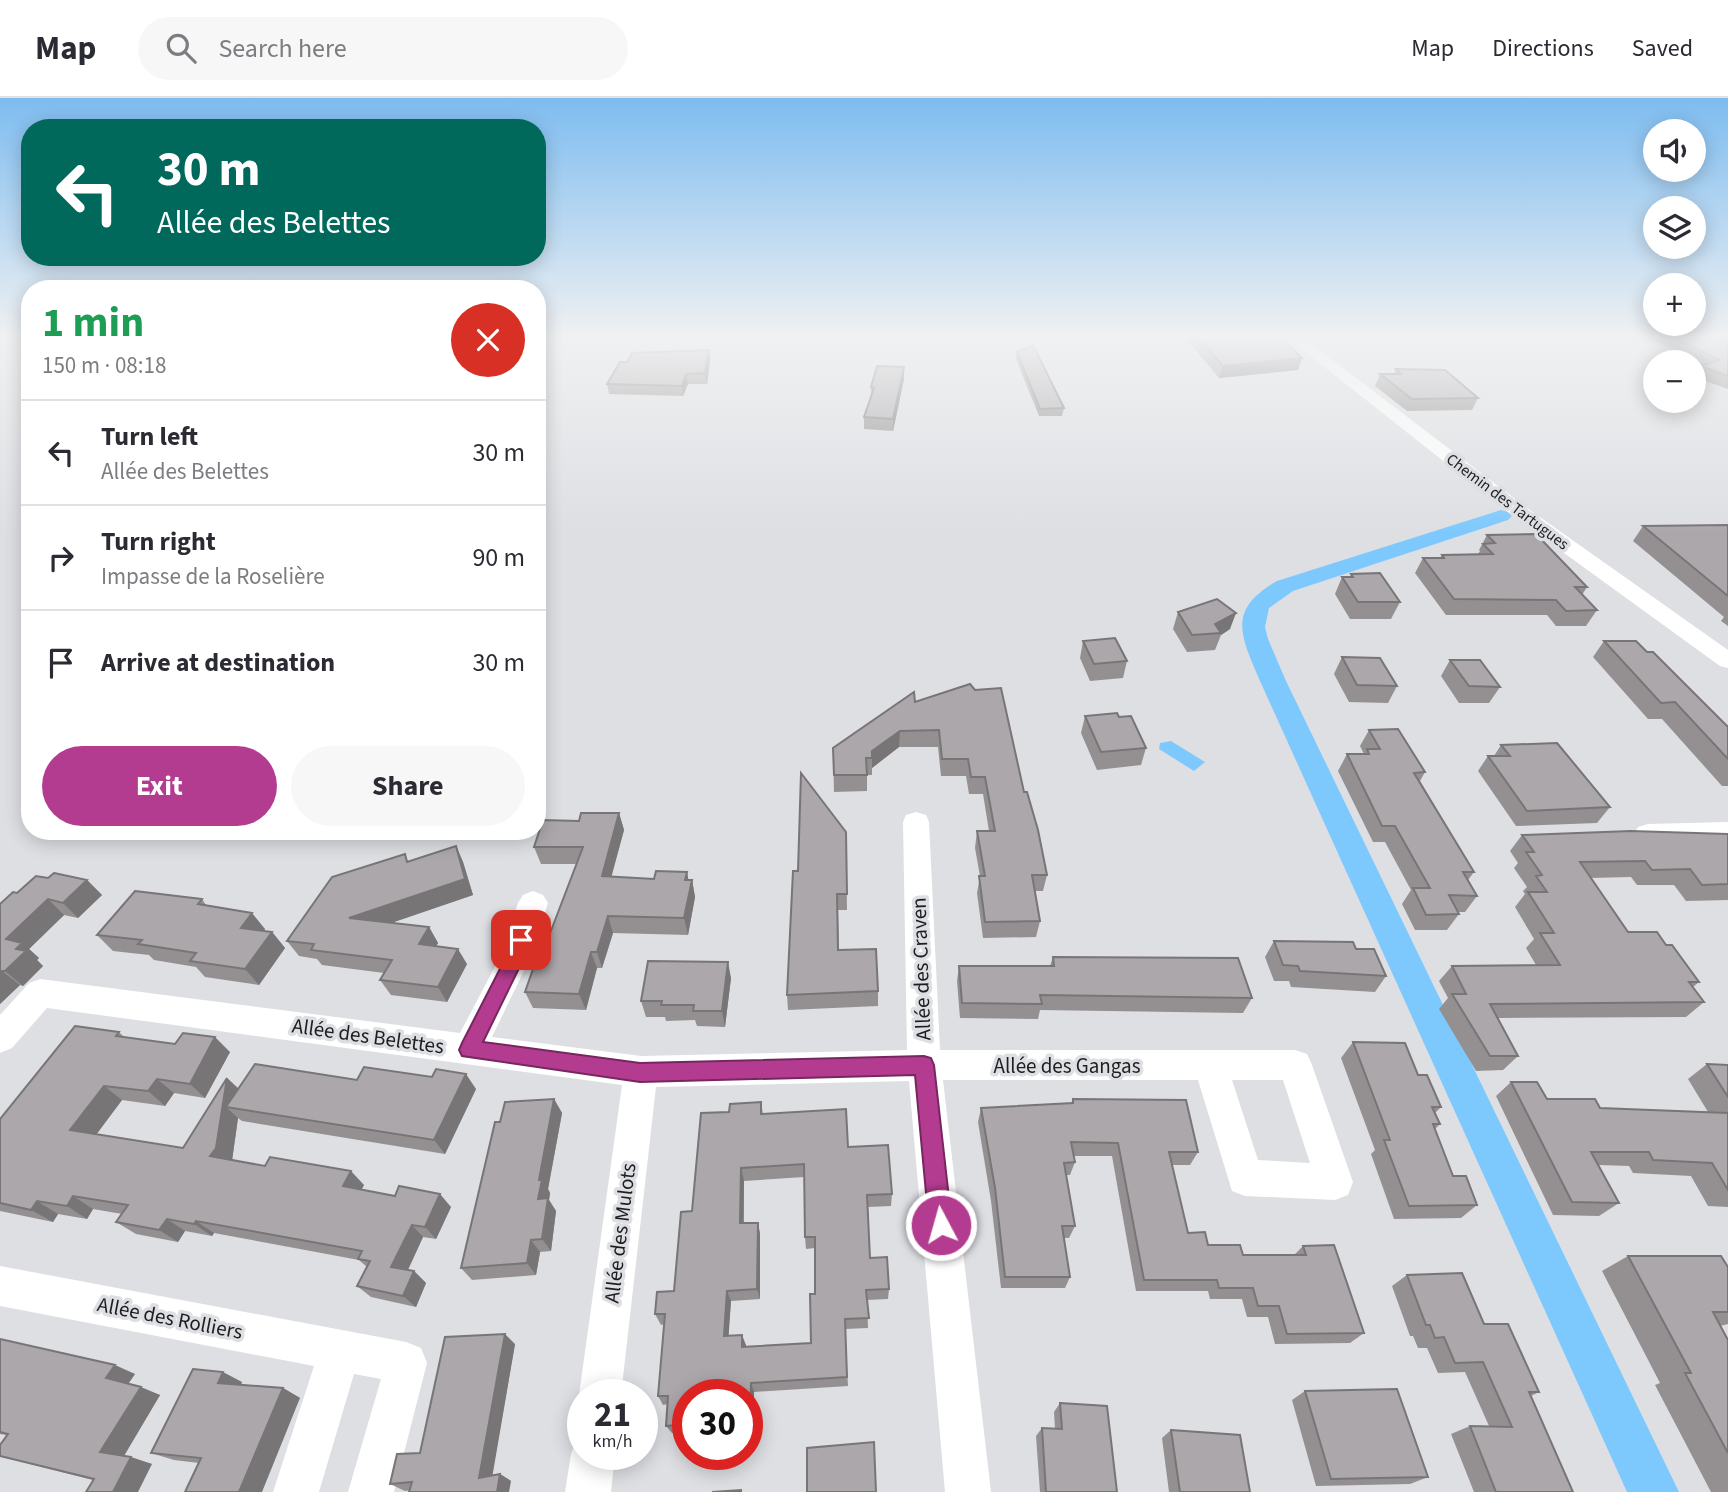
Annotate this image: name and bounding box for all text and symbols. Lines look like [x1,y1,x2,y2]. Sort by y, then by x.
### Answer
search box [138,17,628,80]
text: Map [35,25,96,72]
icon: search [162,29,200,67]
text: Search here [218,30,347,67]
text: Map [1411,31,1454,66]
text: Directions [1492,31,1594,66]
text: Saved [1632,31,1693,66]
map controls [1643,119,1706,413]
button: sound [1643,119,1706,182]
text: 30 m [157,135,261,205]
icon: left [42,147,133,238]
button: layers [1643,196,1706,259]
text: Allée des Belettes [157,200,391,246]
button: + [1643,273,1706,336]
text: 1 min [42,293,144,353]
button: close [451,303,525,377]
text: 150 m · 08:18 [42,349,166,382]
button: − [1643,350,1706,413]
text: Turn left [101,418,198,455]
icon: left [42,434,80,472]
text: 30 m [472,434,525,471]
street label: Chemin des Tartugues [1442,448,1573,555]
text: Allée des Belettes [101,455,269,488]
text: Turn right [101,523,216,560]
icon: right [42,539,80,577]
text: 90 m [472,539,525,576]
text: Impasse de la Roselière [101,560,325,593]
icon: arrive [42,644,80,682]
text: Arrive at destination [101,644,335,681]
text: 30 m [472,644,525,681]
button: Exit [42,746,277,826]
button: Share [291,746,525,826]
street label: Allée des Craven [904,897,938,1041]
pin [491,910,551,970]
icon: arrive [502,921,540,959]
street label: Allée des Belettes [290,1010,446,1062]
street label: Allée des Gangas [994,1051,1141,1081]
street label: Allée des Mulots [597,1161,644,1305]
position arrow [904,1188,978,1262]
street label: Allée des Rolliers [95,1289,246,1347]
speed limit sign: 30 [672,1379,763,1470]
text: 21 [594,1390,631,1440]
text: km/h [593,1429,632,1454]

